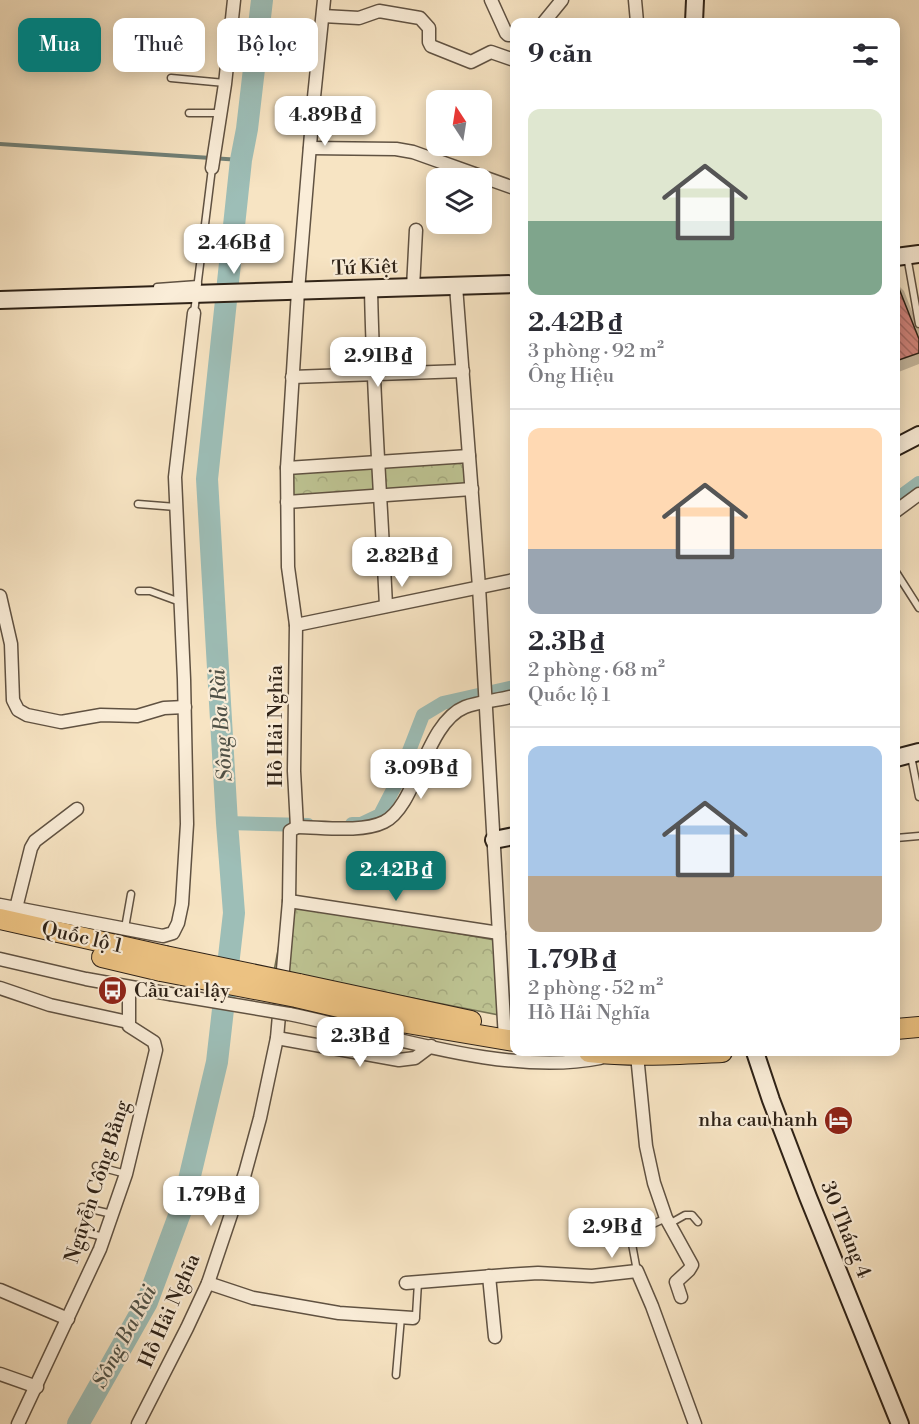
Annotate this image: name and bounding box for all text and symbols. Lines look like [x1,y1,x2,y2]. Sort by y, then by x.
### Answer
chip: Mua [18,18,101,72]
chip: Thuê [113,18,205,72]
chip: Bộ lọc [217,18,318,72]
text: 9 căn [528,38,592,70]
icon: filters [849,38,882,71]
north arrow [426,90,492,156]
map controls [426,90,492,234]
pin: 4.89B ₫ [270,96,380,147]
text: 4.89B ₫ [289,103,361,128]
icon: home [651,148,759,256]
button: layers [426,168,492,234]
pin: 2.46B ₫ [179,224,289,275]
text: 2.46B ₫ [198,231,270,256]
street label: Tứ Kiệt [331,254,399,282]
text: 2.42B ₫ [528,307,622,339]
pin: 2.91B ₫ [323,337,433,388]
text: 3 phòng · 92 m² [528,339,664,364]
text: 2.91B ₫ [344,344,412,369]
text: Ông Hiệu [528,364,614,389]
icon: home [651,467,759,575]
pin: 2.82B ₫ [347,537,457,588]
text: 2.82B ₫ [366,544,438,569]
text: 2.3B ₫ [528,626,604,658]
text: 2 phòng · 68 m² [528,658,665,683]
street label: Hồ Hải Nghĩa [264,664,289,787]
water label: Sông Ba Rài [205,667,239,782]
text: Quốc lộ 1 [528,683,610,708]
pin: 3.09B ₫ [366,749,476,800]
text: 3.09B ₫ [384,756,458,781]
icon: home [651,785,759,893]
pin: 2.42B ₫ [341,851,451,902]
text: 2.42B ₫ [360,858,432,883]
street label: Quốc lộ 1 [39,917,125,960]
text: 1.79B ₫ [528,944,616,976]
bus stop icon: Cầu cai lậy [97,975,129,1007]
text: 2 phòng · 52 m² [528,976,663,1001]
place label: Cầu cai lậy [134,979,230,1004]
text: Hồ Hải Nghĩa [528,1001,650,1026]
pin: 2.3B ₫ [311,1017,409,1068]
text: 2.3B ₫ [331,1024,389,1049]
street label: Nguyễn Công Bằng [60,1097,136,1267]
hotel icon: nha cau hanh [823,1104,855,1136]
place label: nha cau hanh [698,1108,818,1133]
pin: 1.79B ₫ [156,1176,266,1227]
street label: 30 Tháng 4 [814,1178,876,1282]
text: 1.79B ₫ [177,1183,245,1208]
pin: 2.9B ₫ [563,1208,661,1259]
text: 2.9B ₫ [582,1215,642,1240]
street label: Hồ Hải Nghĩa [134,1249,207,1372]
water label: Sông Ba Rài [87,1281,163,1393]

